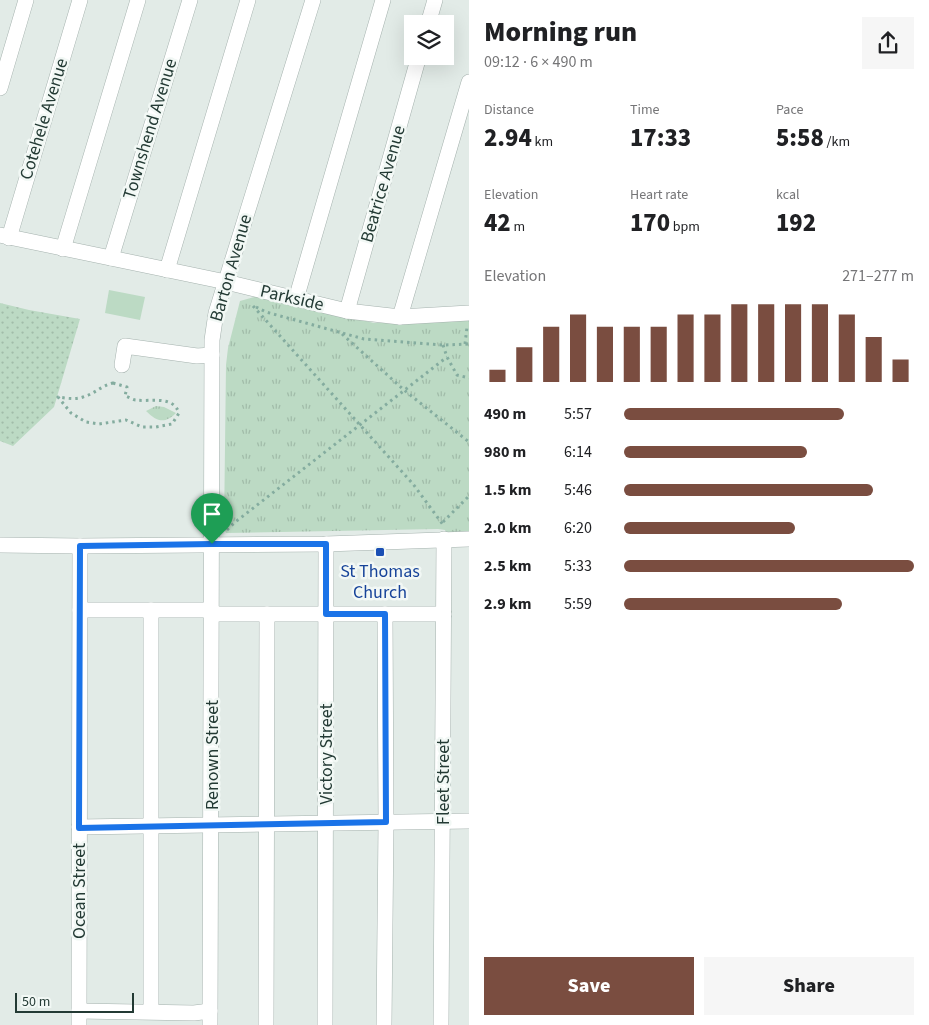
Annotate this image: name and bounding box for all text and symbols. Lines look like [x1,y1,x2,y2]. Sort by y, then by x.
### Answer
text: Morning run [484,12,637,52]
map controls [404,15,454,65]
button: layers [404,15,454,65]
button: share [862,17,914,69]
text: 09:12 · 6 × 490 m [484,51,593,73]
street label: Cotehele Avenue [14,55,74,183]
street label: Townshend Avenue [117,55,183,203]
text: Distance [484,100,534,120]
text: Time [630,100,660,120]
text: Pace [776,100,803,120]
text: 2.94 [484,120,532,156]
text: 17:33 [630,120,691,156]
text: 5:58 [776,120,824,156]
street label: Beatrice Avenue [354,122,412,245]
text: km [532,132,553,152]
text: /km [824,132,850,152]
text: Elevation [484,185,539,205]
text: Heart rate [630,185,688,205]
text: kcal [776,185,800,205]
text: 42 [484,205,511,241]
text: 170 [630,205,670,241]
text: 192 [776,205,816,241]
street label: Barton Avenue [204,211,258,325]
text: m [511,217,525,237]
text: bpm [670,217,700,237]
text: Elevation [484,265,546,287]
text: 271–277 m [842,265,914,287]
street label: Parkside [258,279,326,317]
text: 490 m [484,403,526,425]
text: 5:57 [564,403,592,425]
text: 980 m [484,441,526,463]
text: 6:14 [564,441,592,463]
text: 1.5 km [484,479,531,501]
text: 5:46 [564,479,592,501]
pin [191,493,233,544]
icon: arrive [198,500,226,528]
text: 2.0 km [484,517,531,539]
text: 6:20 [564,517,592,539]
marker: St Thomas Church [374,546,386,558]
text: 2.5 km [484,555,531,577]
text: 5:33 [564,555,592,577]
place label: St Thomas Church [340,559,420,605]
text: 2.9 km [484,593,531,615]
text: 5:59 [564,593,592,615]
street label: Renown Street [200,700,225,810]
street label: Victory Street [314,703,339,805]
street label: Fleet Street [431,739,456,825]
street label: Ocean Street [67,843,92,939]
button: Save [484,957,694,1015]
button: Share [704,957,914,1015]
scale bar [15,990,134,1013]
text: 50 m [22,992,50,1012]

